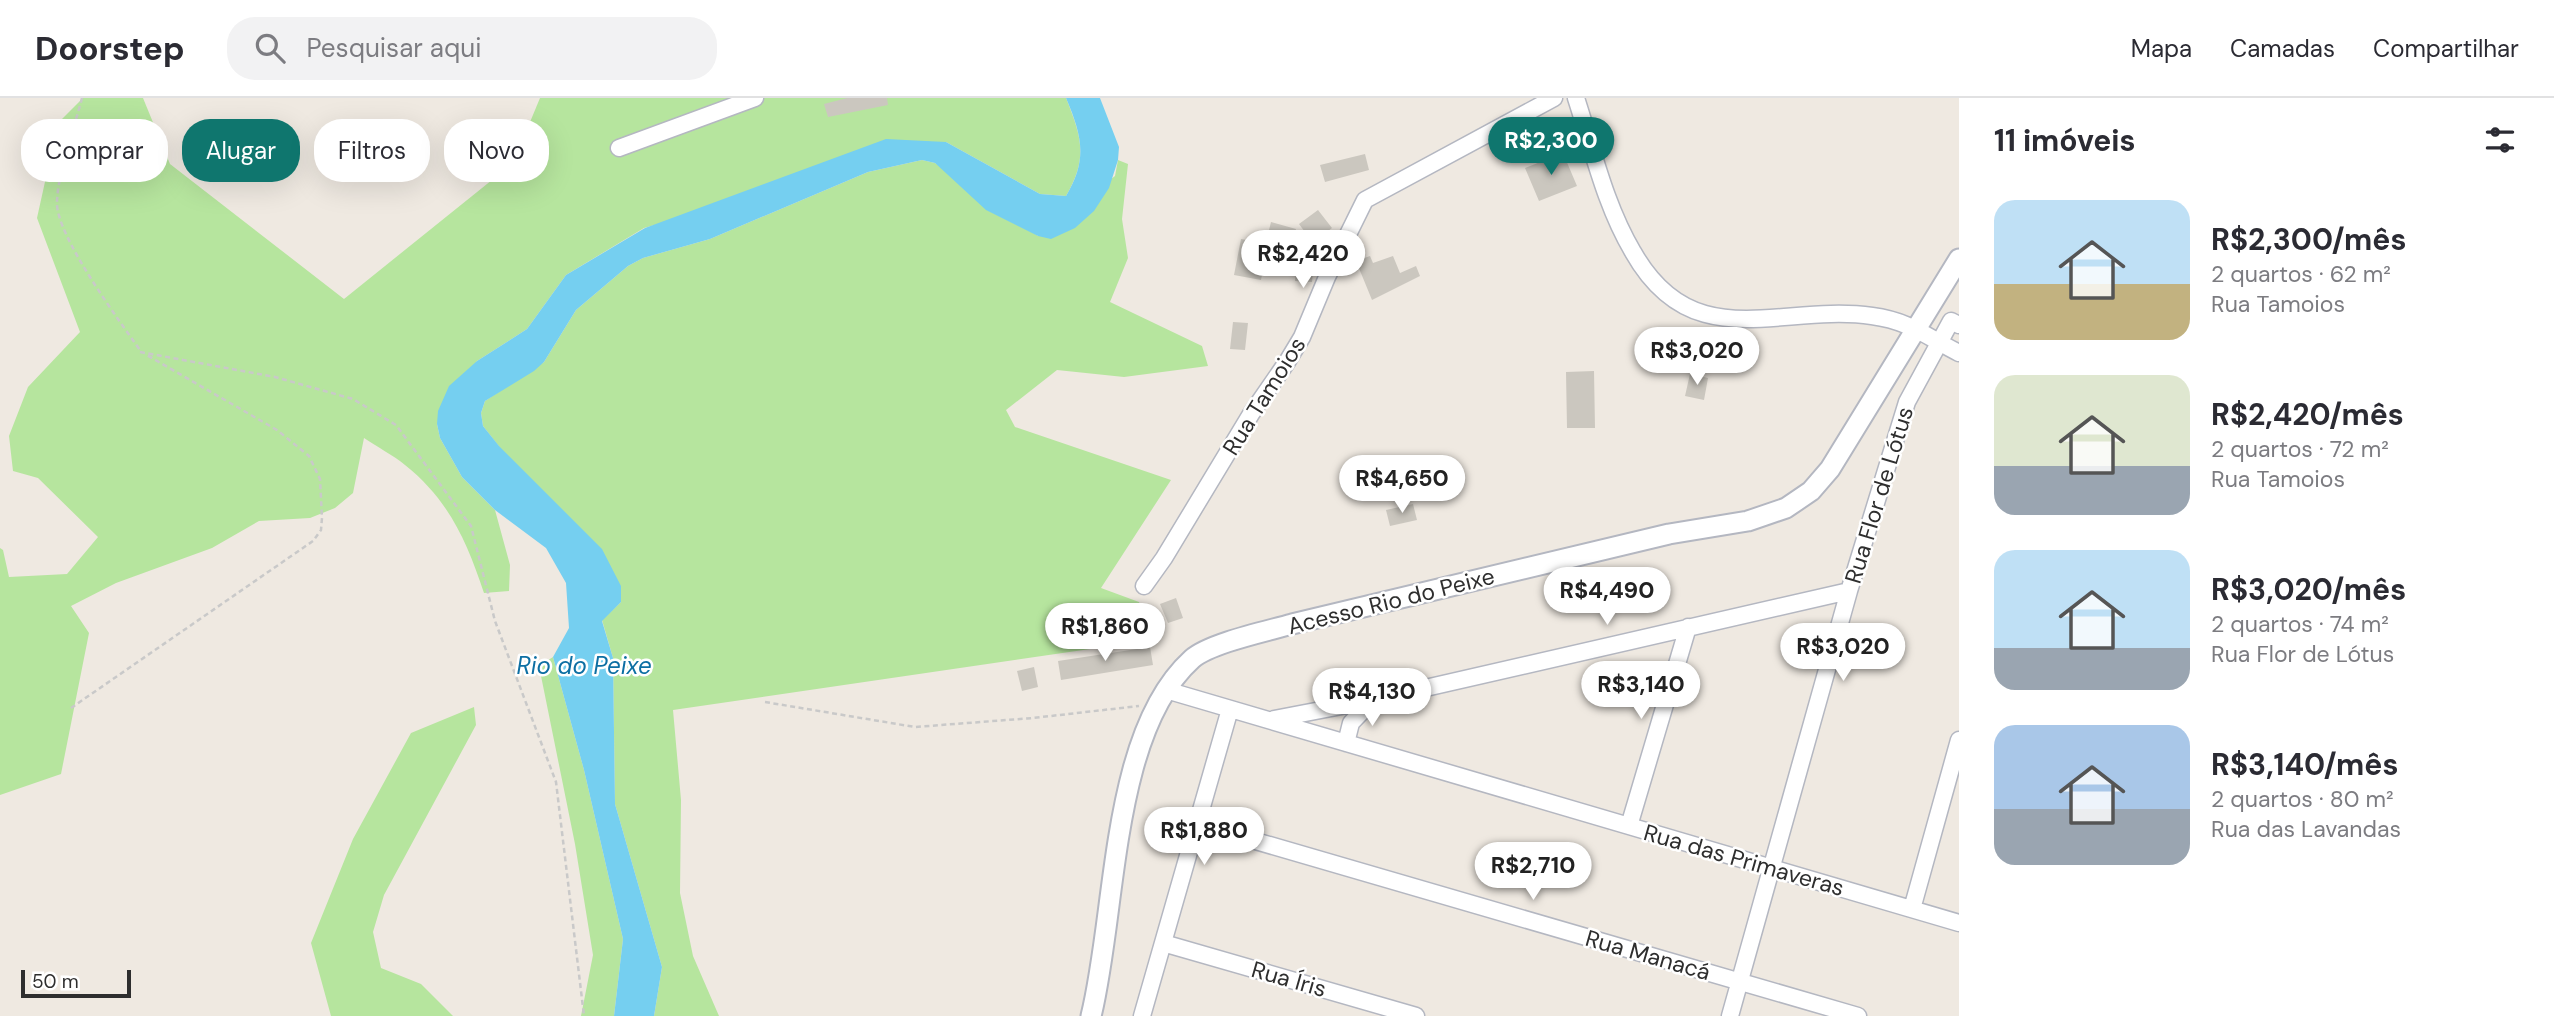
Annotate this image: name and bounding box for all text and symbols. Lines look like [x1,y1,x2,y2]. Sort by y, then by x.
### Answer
search box [227,17,717,80]
text: Doorstep [35,27,185,70]
icon: search [251,29,289,67]
text: Pesquisar aqui [307,31,481,65]
text: Mapa [2131,33,2192,64]
text: Camadas [2230,33,2335,64]
text: Compartilhar [2373,33,2519,64]
pin: R$2,300 [1486,118,1616,177]
chip: Comprar [21,119,168,182]
chip: Alugar [182,119,300,182]
chip: Filtros [314,119,430,182]
chip: Novo [444,119,549,182]
text: 11 imóveis [1994,121,2135,160]
icon: filters [2481,121,2519,159]
text: R$2,300 [1504,125,1598,155]
text: R$2,300/mês [2211,220,2406,259]
icon: home [2050,228,2134,312]
pin: R$2,420 [1238,230,1368,290]
text: R$2,420 [1257,238,1349,268]
text: 2 quartos · 62 m² [2211,259,2391,289]
text: Rua Tamoios [2211,289,2345,319]
pin: R$3,020 [1632,328,1762,387]
street label: Rua Tamoios [1216,331,1312,461]
text: R$3,020 [1650,335,1744,365]
text: R$2,420/mês [2211,395,2404,434]
street label: Rua Flor de Lótus [1838,403,1920,587]
icon: home [2050,403,2134,487]
text: 2 quartos · 72 m² [2211,434,2389,464]
pin: R$4,650 [1337,456,1467,515]
text: R$4,650 [1355,463,1449,493]
text: Rua Tamoios [2211,464,2345,494]
street label: Acesso Rio do Peixe [1284,561,1498,641]
pin: R$4,490 [1542,568,1672,627]
text: R$3,020/mês [2211,570,2406,609]
text: R$4,490 [1560,575,1654,605]
icon: home [2050,578,2134,662]
pin: R$1,860 [1040,603,1170,663]
text: 2 quartos · 74 m² [2211,609,2389,639]
text: R$1,860 [1061,611,1149,641]
pin: R$3,020 [1778,624,1908,683]
text: R$3,020 [1796,631,1890,661]
text: Rua Flor de Lótus [2211,639,2394,669]
water label: Rio do Peixe [516,650,652,681]
pin: R$3,140 [1576,662,1706,721]
pin: R$4,130 [1307,668,1437,728]
text: R$3,140 [1597,669,1685,699]
text: R$4,130 [1328,676,1416,706]
text: R$3,140/mês [2211,745,2398,784]
icon: home [2050,753,2134,837]
text: 2 quartos · 80 m² [2211,784,2394,814]
pin: R$1,880 [1139,808,1269,867]
text: Rua das Lavandas [2211,814,2401,844]
text: R$1,880 [1160,815,1248,845]
street label: Rua das Primaveras [1640,817,1848,903]
pin: R$2,710 [1468,842,1598,902]
text: R$2,710 [1491,850,1575,880]
street label: Rua Manacá [1582,923,1714,987]
street label: Rua Íris [1248,954,1330,1004]
scale bar [21,967,131,999]
text: 50 m [32,969,79,994]

